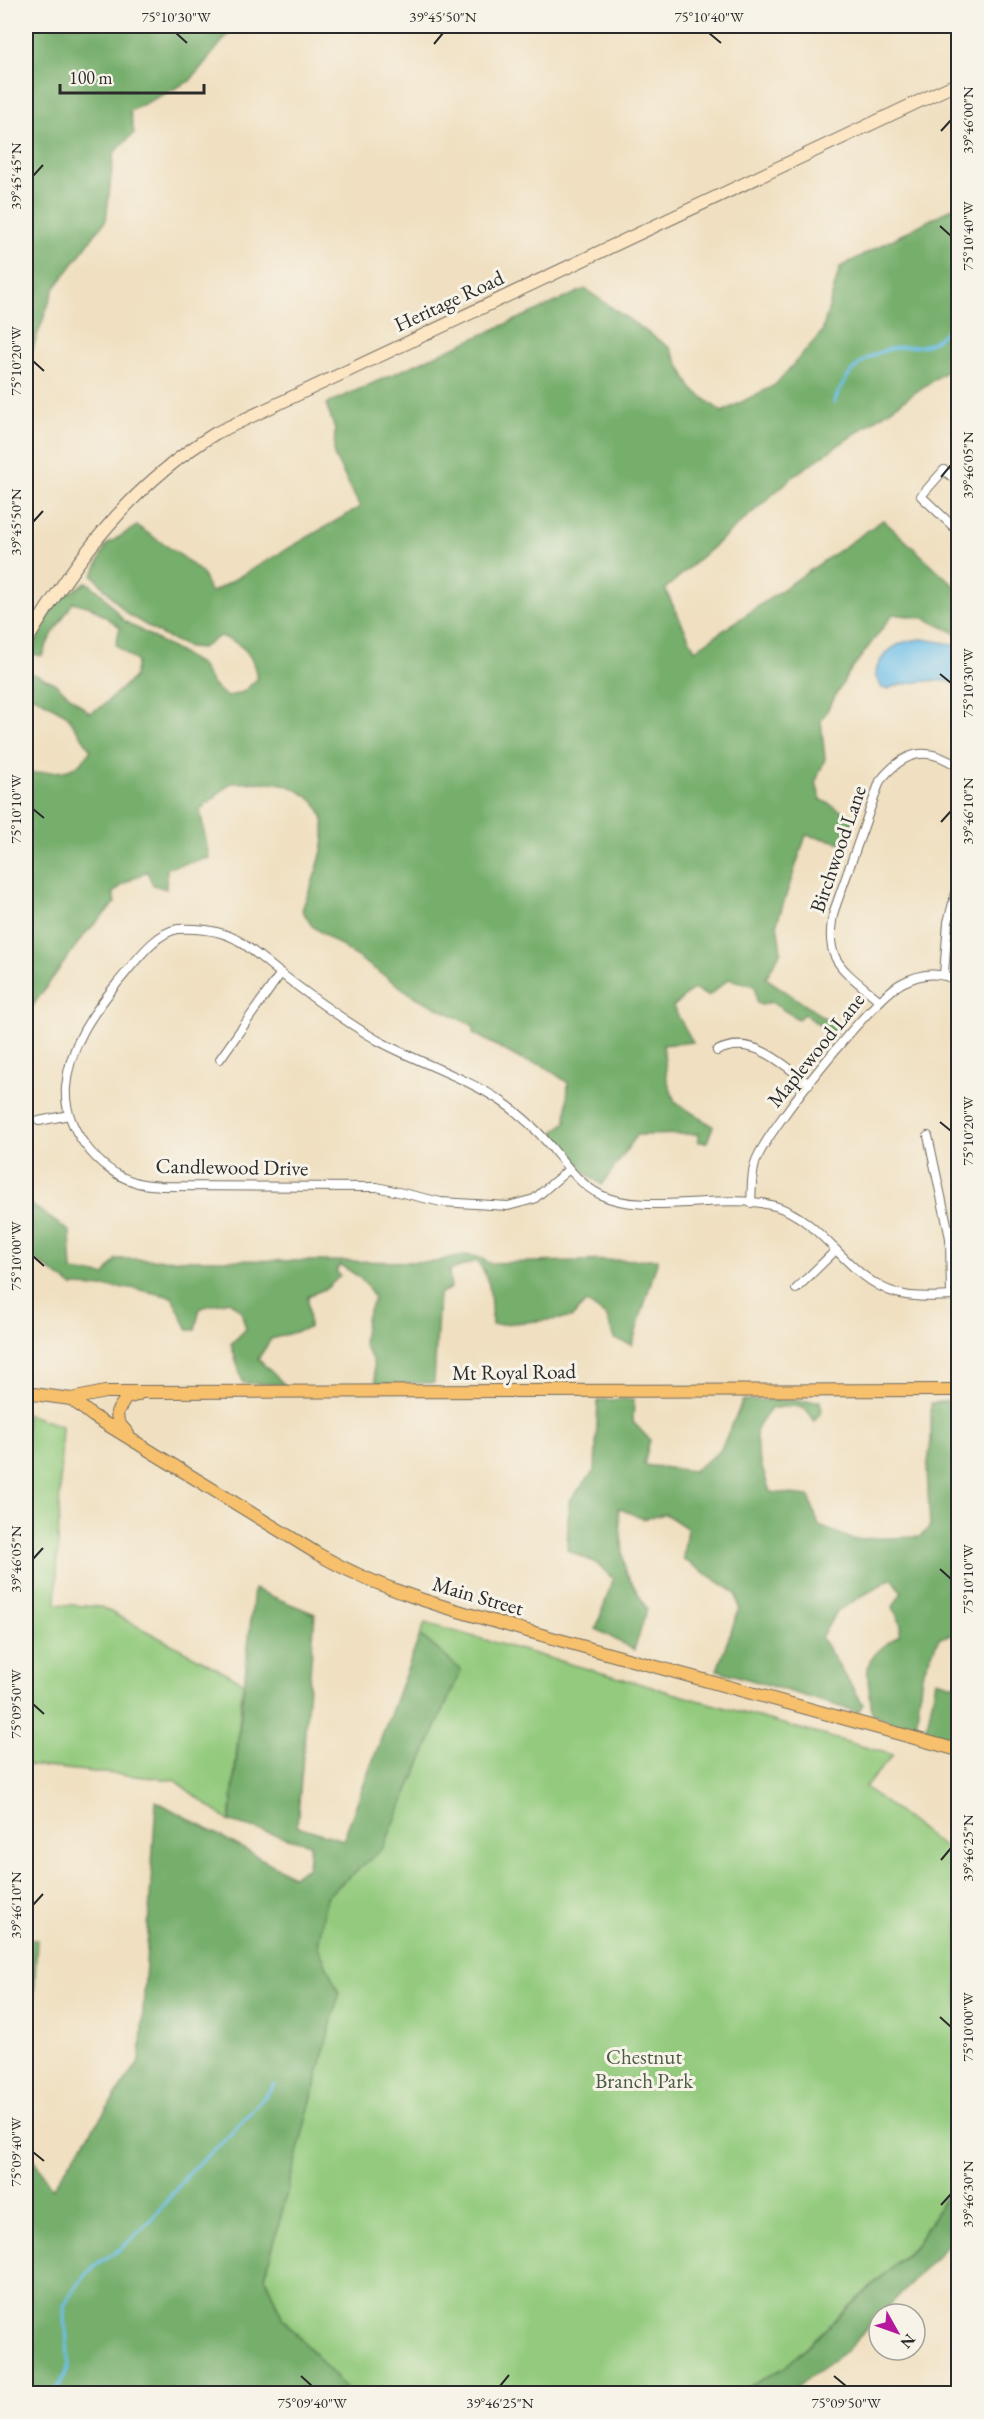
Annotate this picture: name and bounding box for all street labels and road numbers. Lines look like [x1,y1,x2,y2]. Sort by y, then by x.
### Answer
street label: Heritage Road [390,263,508,338]
street label: Birchwood Lane [803,782,872,916]
street label: Maplewood Lane [761,987,870,1113]
street label: Candlewood Drive [155,1152,309,1181]
street label: Mt Royal Road [452,1357,577,1386]
street label: Main Street [430,1570,527,1621]

